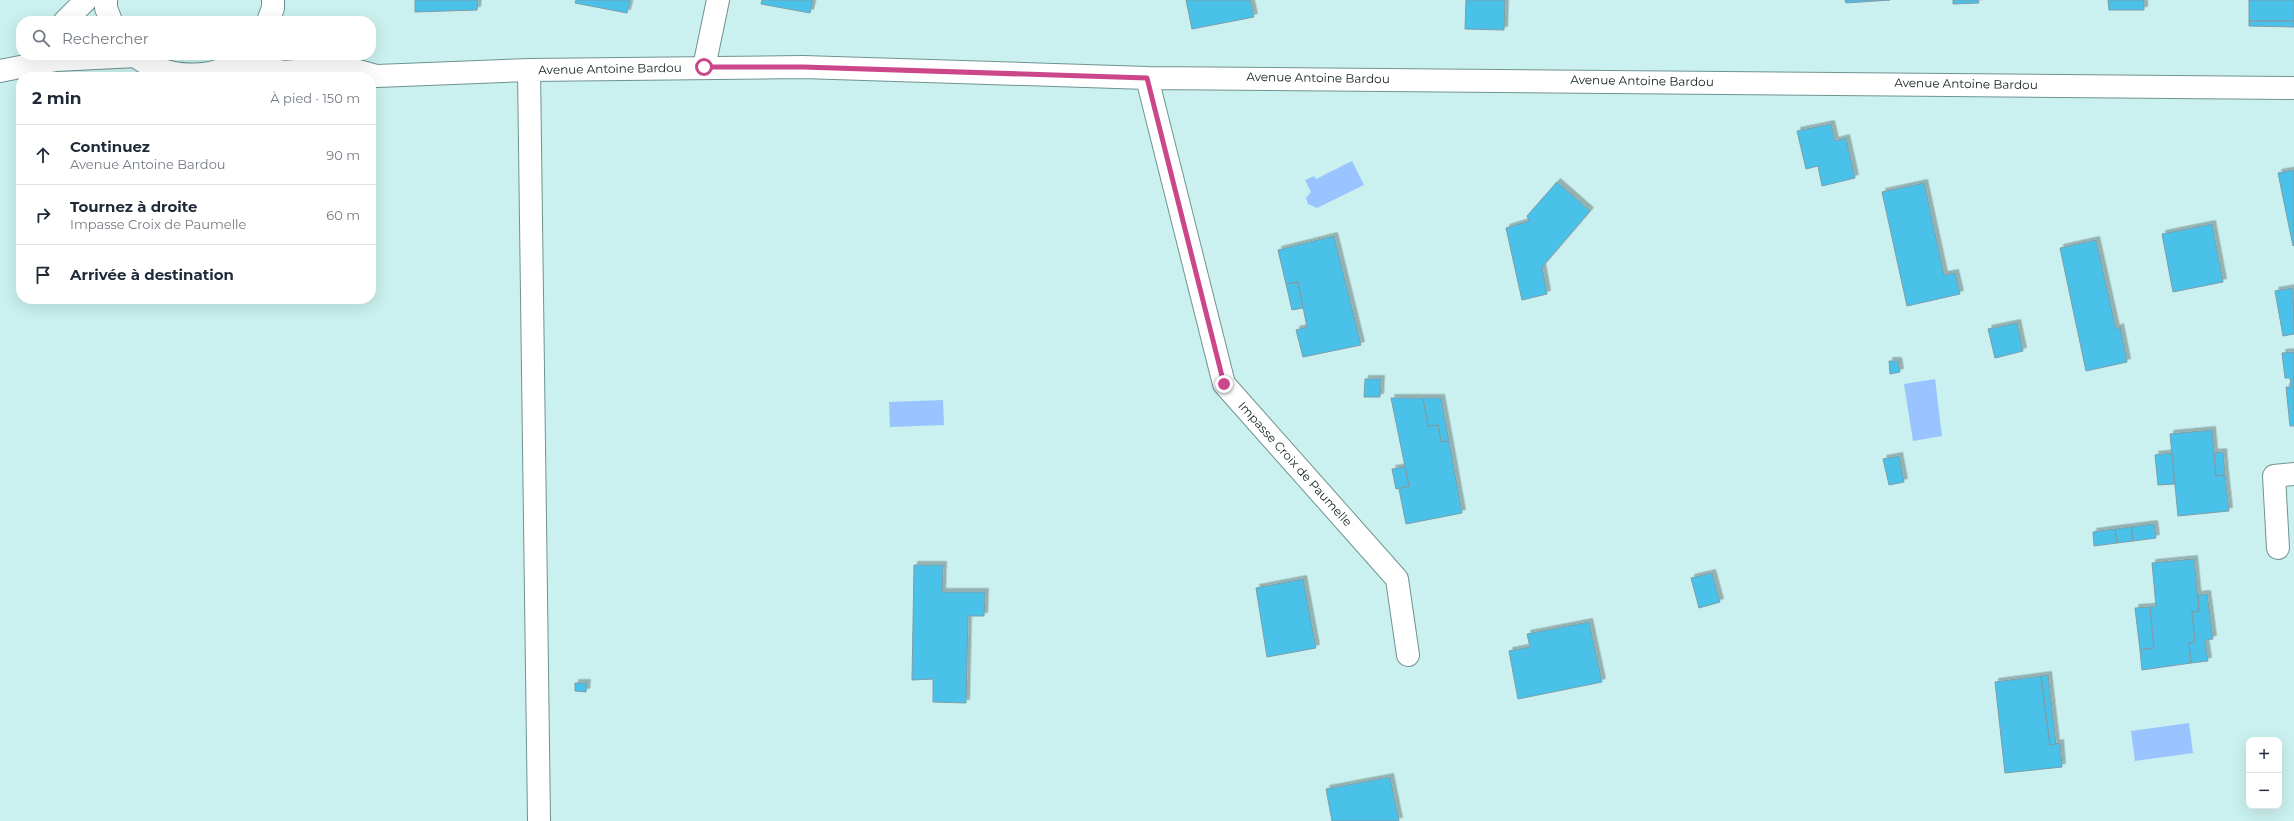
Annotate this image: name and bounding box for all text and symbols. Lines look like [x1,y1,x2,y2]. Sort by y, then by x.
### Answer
search box [16,16,376,60]
icon: search [30,27,52,49]
text: Rechercher [62,29,149,48]
route start [695,58,713,76]
street label: Avenue Antoine Bardou [538,60,682,77]
street label: Avenue Antoine Bardou [1246,69,1390,86]
street label: Avenue Antoine Bardou [1570,72,1714,89]
street label: Avenue Antoine Bardou [1894,75,2038,92]
text: 2 min [32,88,82,108]
text: À pied · 150 m [270,90,360,106]
text: Continuez [70,137,150,156]
icon: ahead [32,144,54,166]
text: 90 m [326,147,360,163]
text: Avenue Antoine Bardou [70,156,226,172]
text: Tournez à droite [70,197,198,216]
icon: right [32,204,54,226]
text: 60 m [326,207,360,223]
text: Impasse Croix de Paumelle [70,216,246,232]
icon: arrive [32,264,54,286]
text: Arrivée à destination [70,265,234,284]
route end [1215,375,1233,393]
street label: Impasse Croix de Paumelle [1235,398,1355,529]
map controls [2246,737,2282,809]
button: + [2246,737,2282,773]
button: − [2246,773,2282,809]

